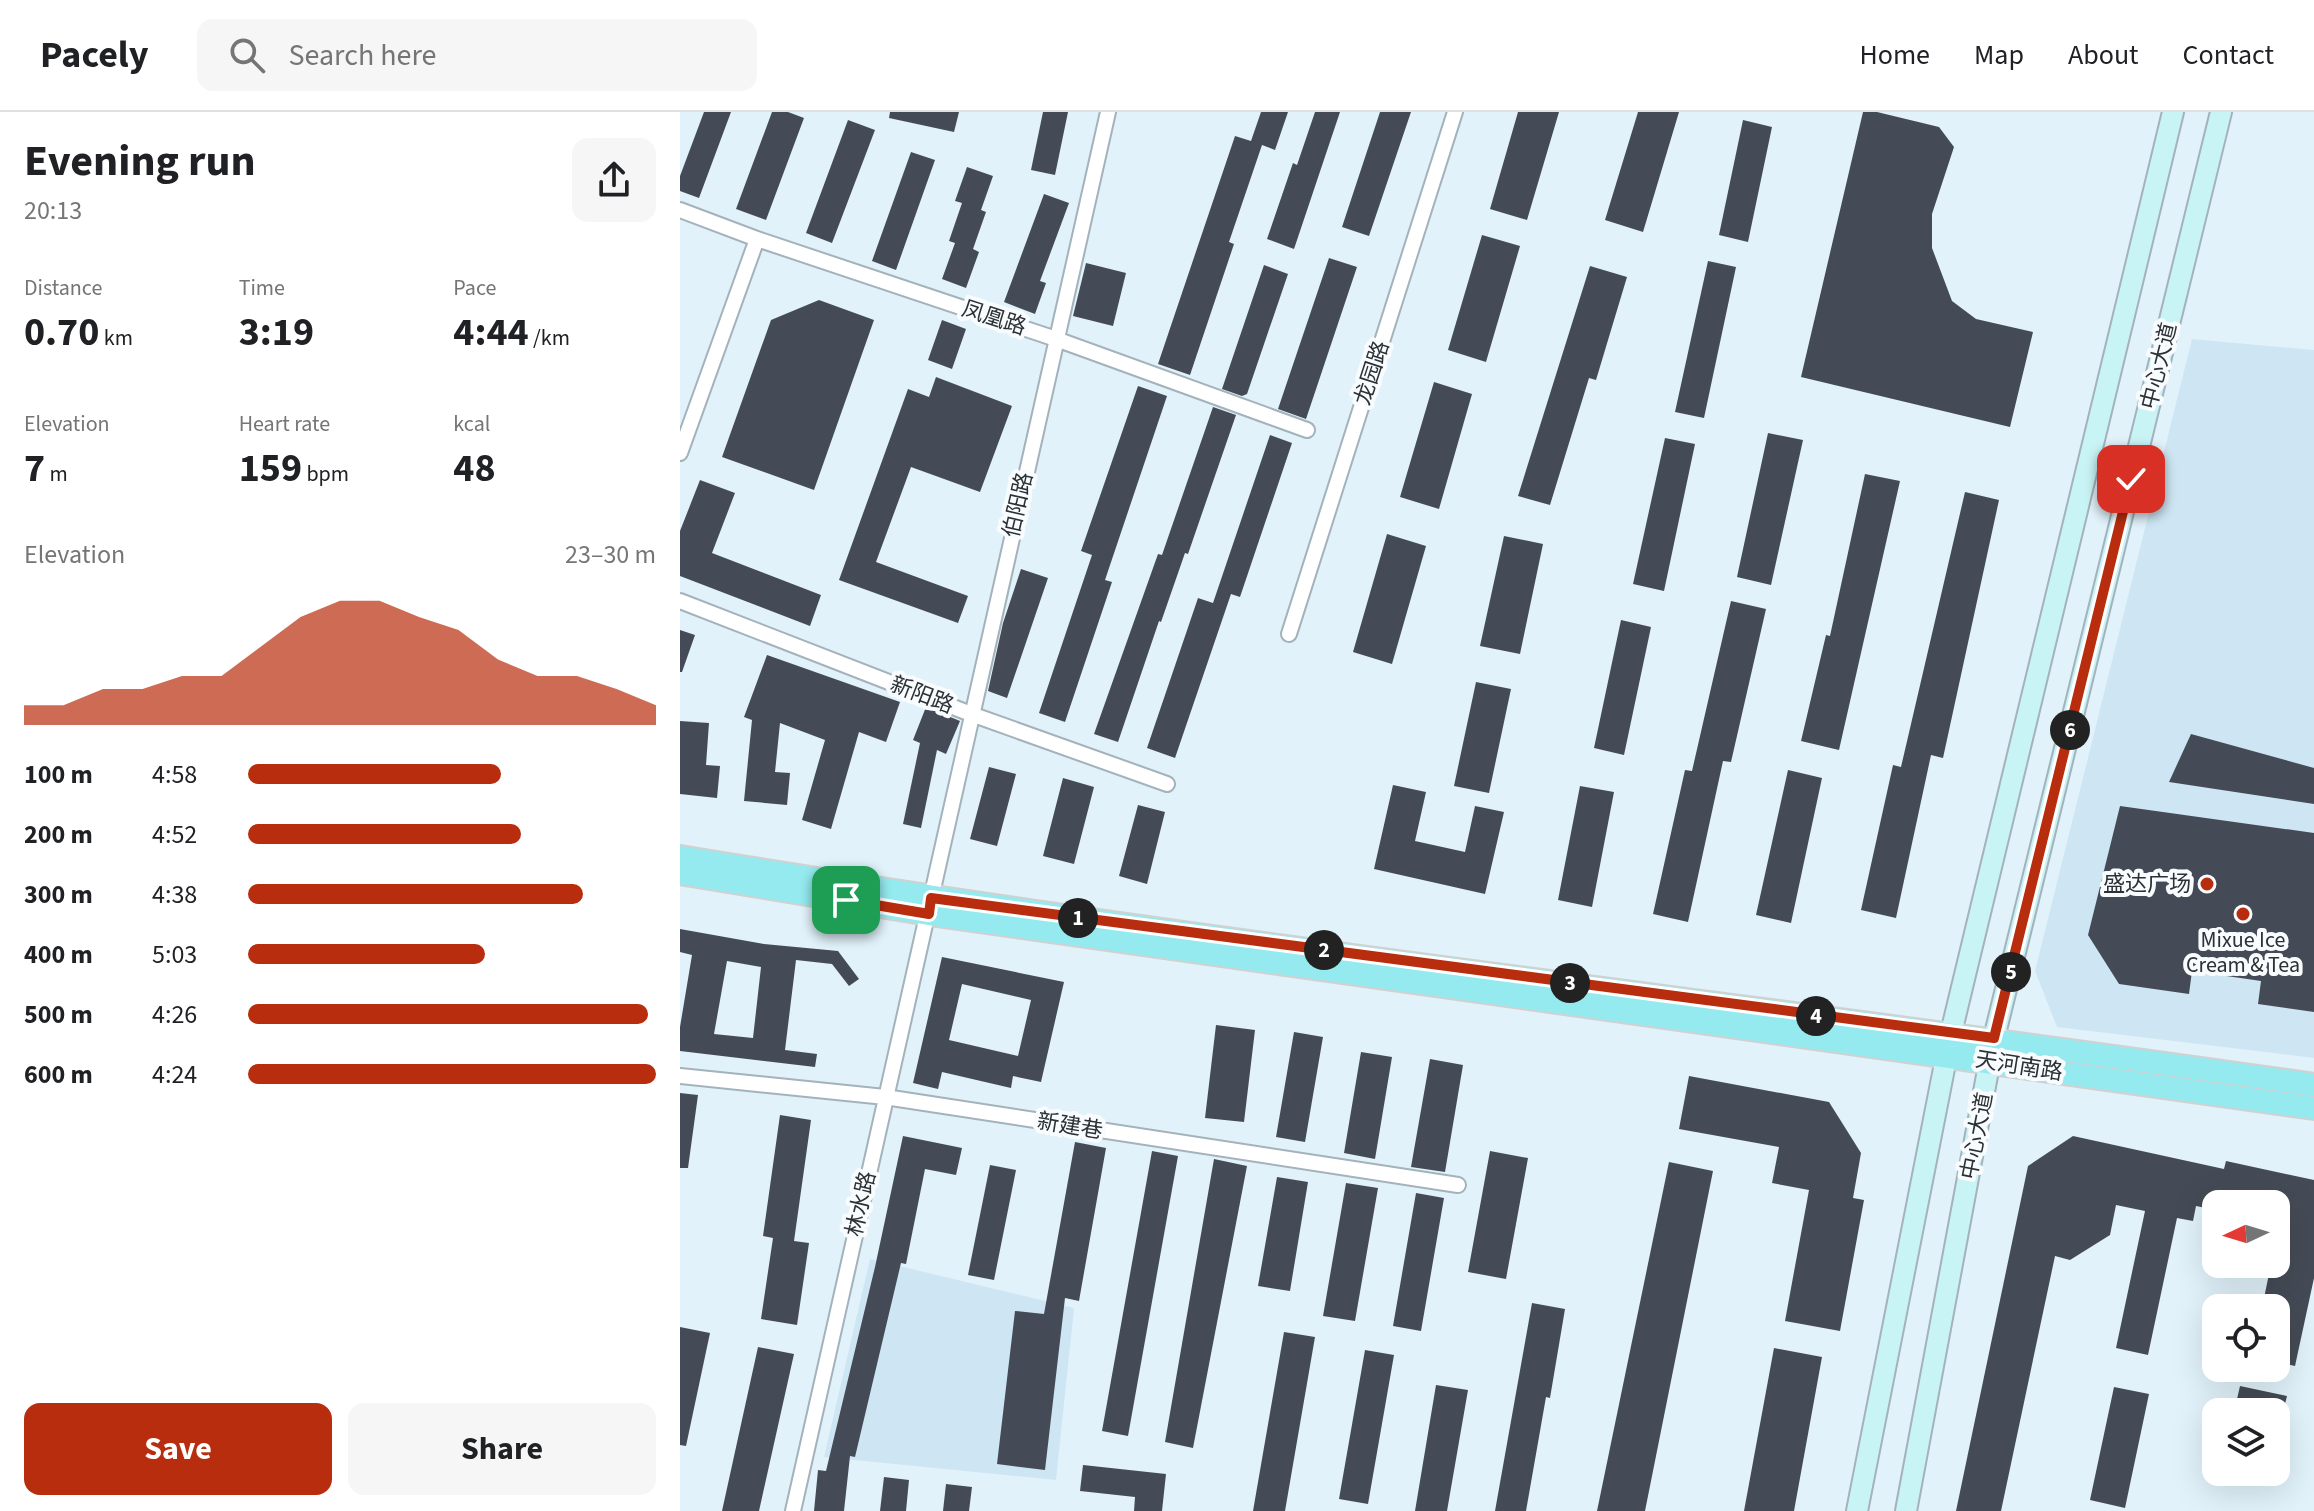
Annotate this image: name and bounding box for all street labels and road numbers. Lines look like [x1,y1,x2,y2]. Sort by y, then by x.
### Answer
street label: 凤凰路 [958,293,1030,343]
street label: 中心大道 [2133,319,2185,413]
street label: 龙园路 [1347,337,1397,409]
street label: 伯阳路 [995,469,1041,541]
street label: 新阳路 [885,668,959,722]
street label: 天河南路 [1973,1043,2065,1089]
street label: 中心大道 [1953,1090,2001,1182]
street label: 新建巷 [1035,1105,1105,1147]
street label: 林水路 [838,1168,884,1240]

